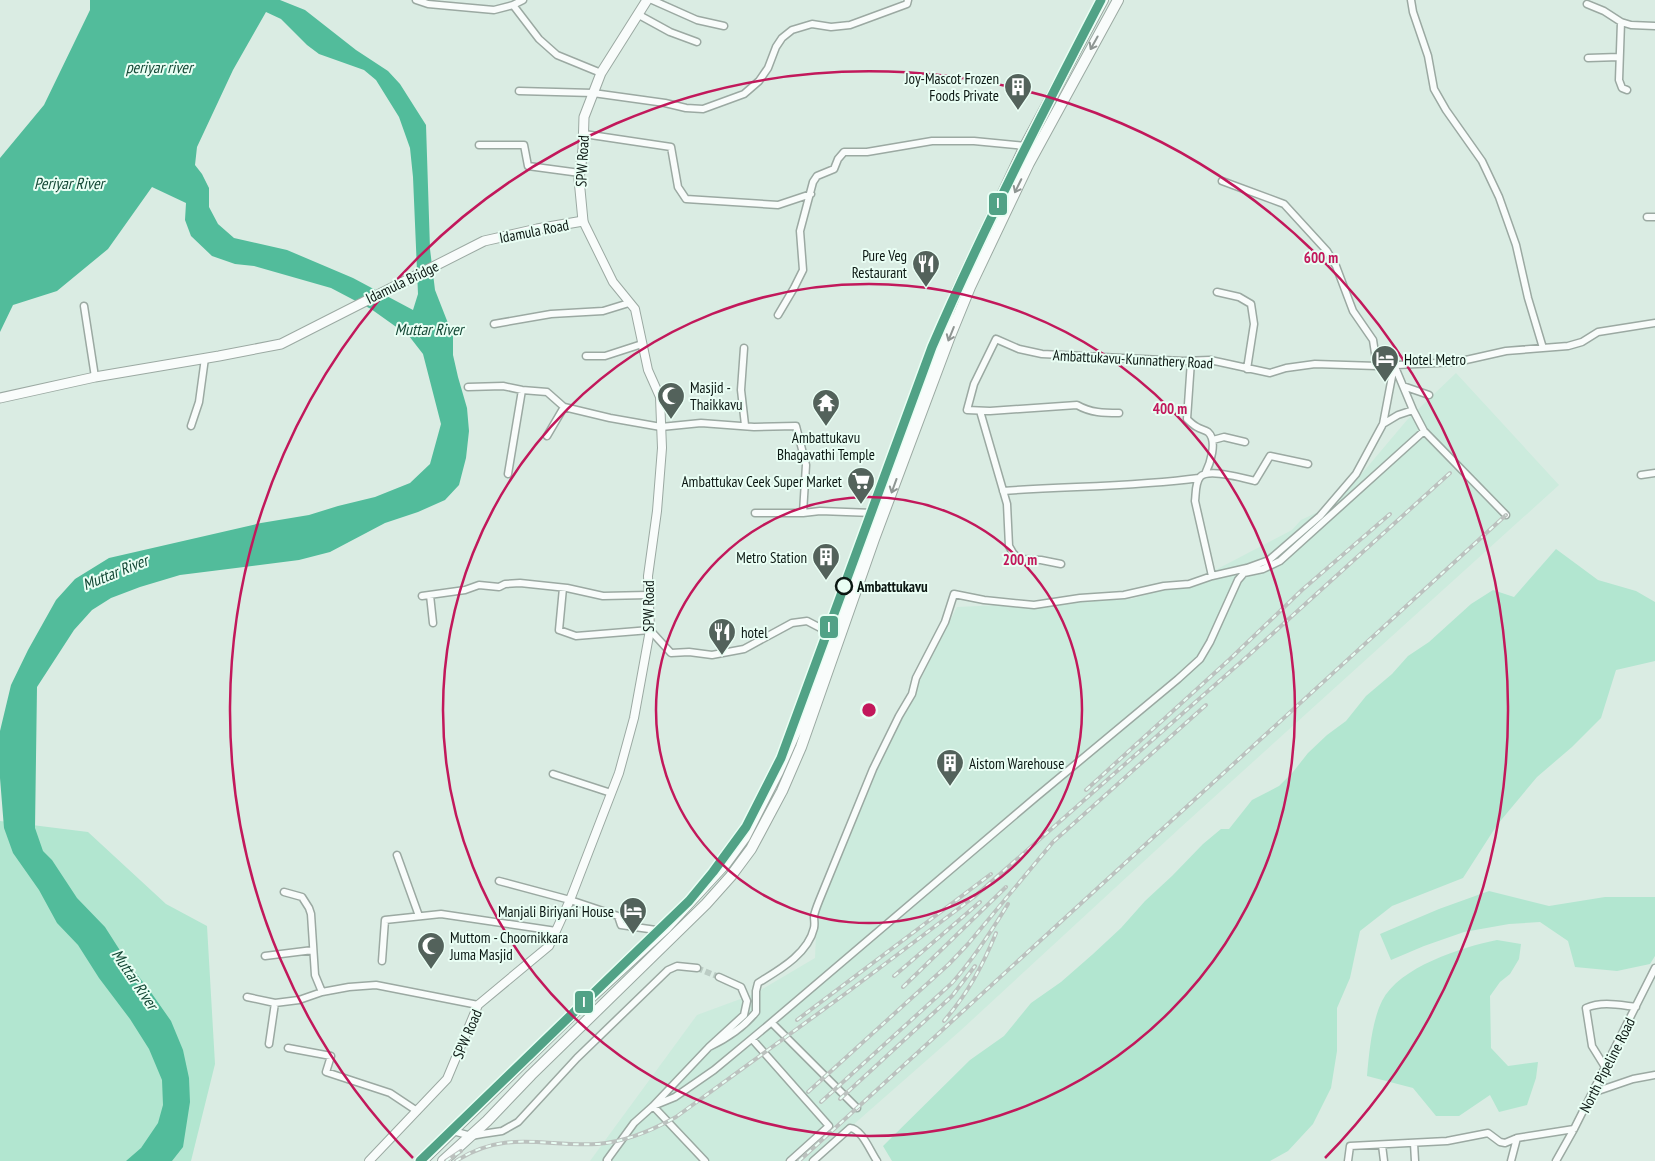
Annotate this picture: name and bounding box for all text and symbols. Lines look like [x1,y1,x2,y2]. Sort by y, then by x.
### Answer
one-way arrow [1089,35,1099,49]
water label: periyar river [126,57,195,77]
place label: Joy-Mascot Frozen Foods Private [904,69,999,105]
building icon: Joy-Mascot Frozen Foods Private [1003,72,1033,111]
street label: SPW Road [571,135,593,187]
water label: Periyar River [34,173,106,193]
one-way arrow [1013,178,1023,193]
line badge: I [988,192,1008,216]
text: I [996,194,1000,212]
street label: Idamula Road [498,215,570,247]
place label: Pure Veg Restaurant [852,246,907,282]
text: 600 m [1304,248,1338,267]
restaurant icon: Pure Veg Restaurant [911,249,941,288]
street label: Idamula Bridge [363,256,441,308]
water label: Muttar River [395,319,466,339]
one-way arrow [946,326,955,341]
hotel icon: Hotel Metro [1370,344,1400,383]
street label: Ambattukavu-Kunnathery Road [1052,345,1214,373]
place label: Hotel Metro [1404,350,1466,369]
place label: Masjid - Thaikkavu [690,378,743,414]
mosque icon: Masjid - Thaikkavu [656,381,686,420]
temple icon: Ambattukavu Bhagavathi Temple [811,388,841,427]
text: 400 m [1153,399,1187,418]
place label: Ambattukavu Bhagavathi Temple [777,428,875,464]
supermarket icon: Ambattukav Ceek Super Market [846,466,876,505]
place label: Ambattukav Ceek Super Market [682,472,842,491]
one-way arrow [889,478,898,493]
building icon: Metro Station [811,542,841,581]
place label: Metro Station [736,548,807,567]
water label: Muttar River [80,549,153,594]
text: 200 m [1003,550,1037,569]
marker: Ambattukavu [835,577,853,595]
place label: Ambattukavu [856,577,928,596]
street label: SPW Road [639,580,658,632]
line badge: I [819,615,839,639]
restaurant icon: hotel [707,617,737,656]
text: I [827,618,831,636]
place label: hotel [741,623,768,642]
centre of rings [860,701,878,719]
building icon: Aistom Warehouse [935,748,965,787]
place label: Aistom Warehouse [969,754,1064,773]
hotel icon: Manjali Biriyani House [618,896,648,935]
place label: Manjali Biriyani House [498,902,614,921]
place label: Muttom - Choornikkara Juma Masjid [449,928,568,964]
mosque icon: Muttom - Choornikkara Juma Masjid [416,931,446,970]
water label: Muttar River [108,945,164,1015]
line badge: I [574,990,594,1014]
text: I [582,993,586,1011]
street label: SPW Road [448,1006,486,1062]
street label: North Pipeline Road [1575,1014,1639,1116]

